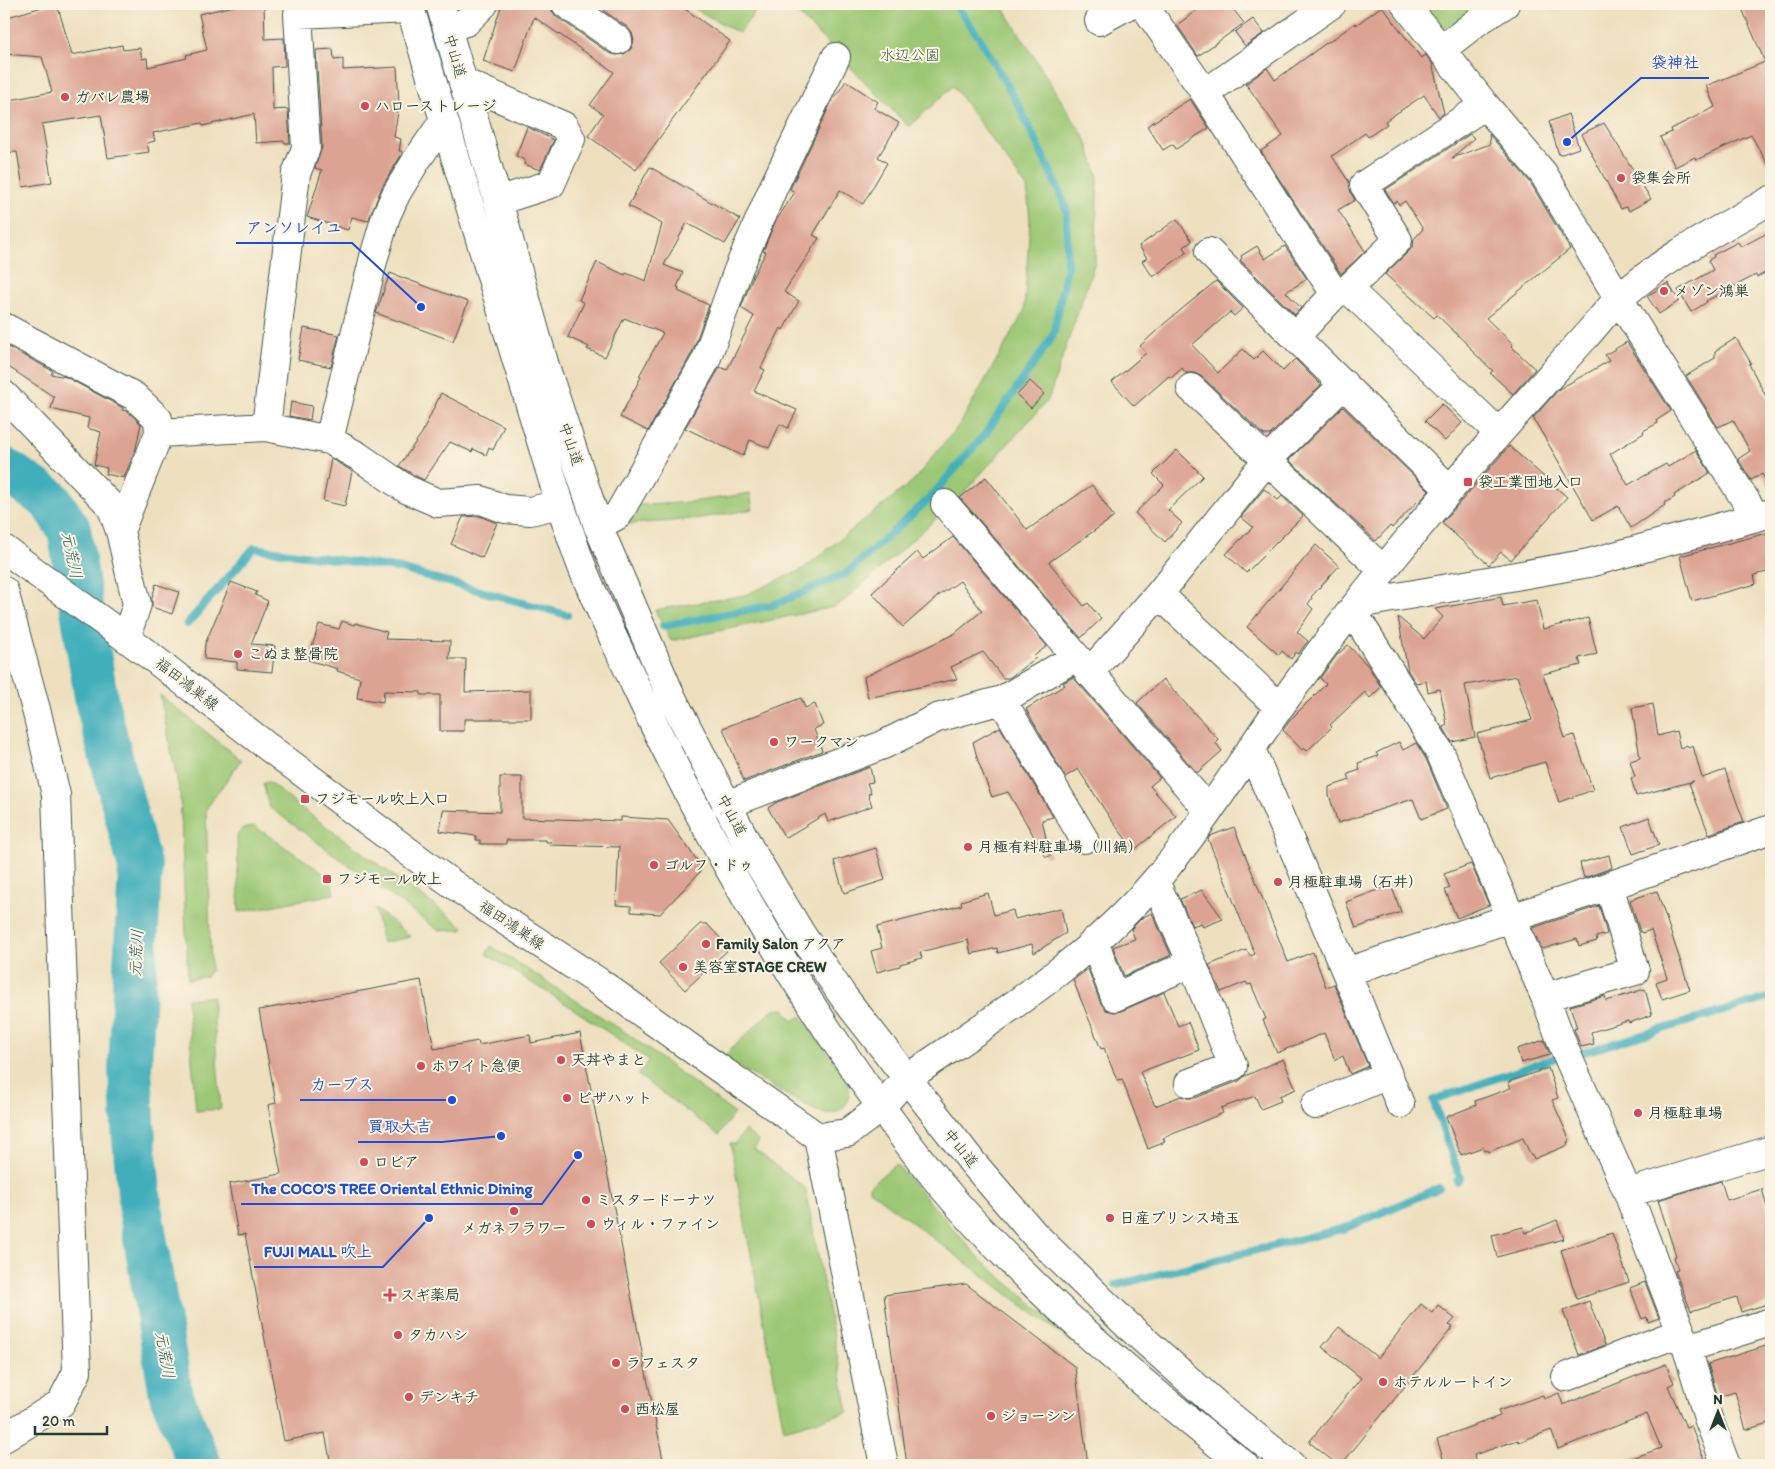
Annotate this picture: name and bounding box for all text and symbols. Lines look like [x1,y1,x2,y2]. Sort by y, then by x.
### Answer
street label: 中山道 [440,32,470,80]
park label: 水辺公園 [880,46,940,64]
callout: 袋神社 [1641,47,1709,78]
text: 袋神社 [1651,53,1699,72]
place label: ガバレ農場 [75,88,150,106]
marker: ガバレ農場 [59,91,71,103]
place label: ハローストレージ [375,97,496,115]
marker: ハローストレージ [359,100,371,112]
place label: 袋集会所 [1631,169,1691,187]
marker: 袋集会所 [1615,172,1627,184]
callout: アンソレイユ [236,212,352,243]
text: アンソレイユ [246,218,342,237]
place label: メゾン鴻巣 [1674,282,1749,300]
marker: メゾン鴻巣 [1658,285,1670,297]
street label: 中山道 [555,420,587,468]
place label: 袋工業団地入口 [1478,473,1583,491]
marker: 袋工業団地入口 [1462,476,1474,488]
water label: 元荒川 [58,530,86,580]
place label: こぬま整骨院 [248,645,338,663]
marker: こぬま整骨院 [232,648,244,660]
street label: 福田鴻巣線 [152,654,222,714]
place label: ワークマン [784,733,859,751]
marker: ワークマン [768,736,780,748]
place label: フジモール吹上入口 [315,790,449,808]
street label: 中山道 [713,791,751,839]
marker: フジモール吹上入口 [299,793,311,805]
place label: 月極有料駐車場（川鍋） [978,838,1143,856]
marker: 月極有料駐車場（川鍋） [962,841,974,853]
place label: ゴルフ・ドゥ [664,856,753,874]
marker: ゴルフ・ドゥ [648,859,660,871]
place label: フジモール吹上 [337,870,441,888]
marker: フジモール吹上 [321,873,333,885]
place label: 月極駐車場（石井） [1288,873,1423,891]
marker: 月極駐車場（石井） [1272,876,1284,888]
street label: 福田鴻巣線 [476,897,548,953]
water label: 元荒川 [125,929,147,977]
place label: Family Salon アクア [716,935,846,954]
marker: Family Salon アクア [700,938,712,950]
place label: 美容室STAGE CREW [693,958,827,976]
marker: 美容室STAGE CREW [677,961,689,973]
place label: 天丼やまと [571,1051,646,1069]
marker: 天丼やまと [555,1054,567,1066]
place label: ホワイト急便 [431,1057,522,1075]
marker: ホワイト急便 [415,1060,427,1072]
callout: カーブス [300,1069,384,1100]
text: カーブス [310,1075,374,1094]
place label: ピザハット [577,1089,652,1107]
marker: ピザハット [561,1092,573,1104]
place label: 月極駐車場 [1648,1104,1723,1122]
marker: 月極駐車場 [1632,1107,1644,1119]
callout: 買取大吉 [358,1111,442,1142]
text: 買取大吉 [368,1117,432,1136]
street label: 中山道 [940,1125,982,1171]
place label: ロピア [374,1153,419,1171]
marker: ロピア [358,1156,370,1168]
callout: The COCO'S TREE Oriental Ethnic Dining [241,1173,542,1204]
text: The COCO'S TREE Oriental Ethnic Dining [250,1179,533,1199]
place label: ミスタードーナツ [596,1191,716,1209]
marker: ミスタードーナツ [580,1194,592,1206]
marker: メガネフラワー [508,1205,520,1217]
place label: 日産プリンス埼玉 [1120,1209,1240,1227]
marker: 日産プリンス埼玉 [1104,1212,1116,1224]
place label: ウィル・ファイン [601,1215,720,1233]
marker: ウィル・ファイン [585,1218,597,1230]
place label: メガネフラワー [461,1219,567,1237]
callout: FUJI MALL 吹上 [254,1236,383,1267]
text: FUJI MALL 吹上 [264,1242,372,1261]
place label: スギ薬局 [400,1286,460,1304]
marker: スギ薬局 [384,1289,396,1301]
place label: タカハシ [408,1326,468,1344]
marker: タカハシ [392,1329,404,1341]
water label: 元荒川 [151,1330,179,1380]
place label: ラフェスタ [626,1354,700,1372]
marker: ラフェスタ [610,1357,622,1369]
place label: ホテルルートイン [1393,1373,1513,1391]
marker: ホテルルートイン [1377,1376,1389,1388]
north arrow [1692,1386,1742,1436]
place label: デンキチ [419,1388,479,1406]
marker: デンキチ [403,1391,415,1403]
text: N [1713,1391,1723,1408]
place label: 西松屋 [635,1400,680,1418]
marker: 西松屋 [619,1403,631,1415]
scale bar [35,1404,108,1436]
place label: ジョーシン [1001,1407,1076,1425]
marker: ジョーシン [985,1410,997,1422]
text: 20 m [42,1412,76,1430]

